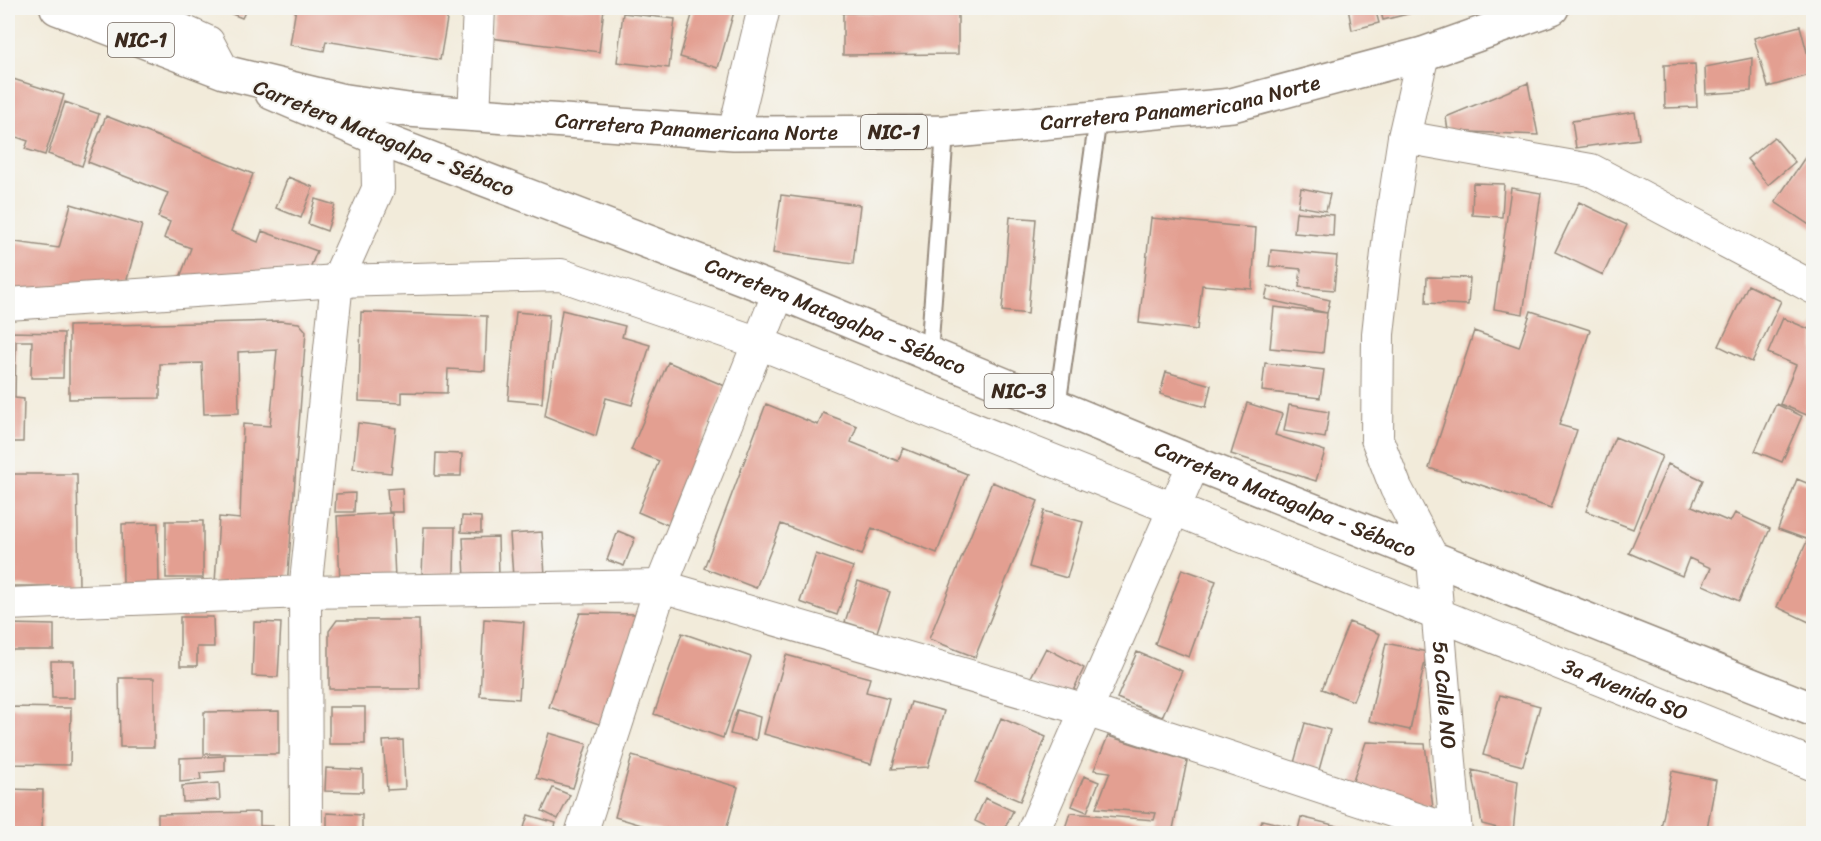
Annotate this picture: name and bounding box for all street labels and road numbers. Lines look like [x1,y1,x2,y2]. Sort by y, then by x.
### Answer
road number: NIC-1 [108,23,174,57]
street label: Carretera Panamericana Norte [1039,63,1324,142]
street label: Carretera Matagalpa - Sébaco [248,68,521,208]
street label: Carretera Panamericana Norte [554,101,838,152]
road number: NIC-1 [861,115,927,149]
street label: Carretera Matagalpa - Sébaco [699,246,972,386]
road number: NIC-3 [984,374,1054,408]
street label: Carretera Matagalpa - Sébaco [1149,430,1422,569]
street label: 5a Calle NO [1421,639,1468,751]
street label: 3a Avenida SO [1556,647,1694,732]

